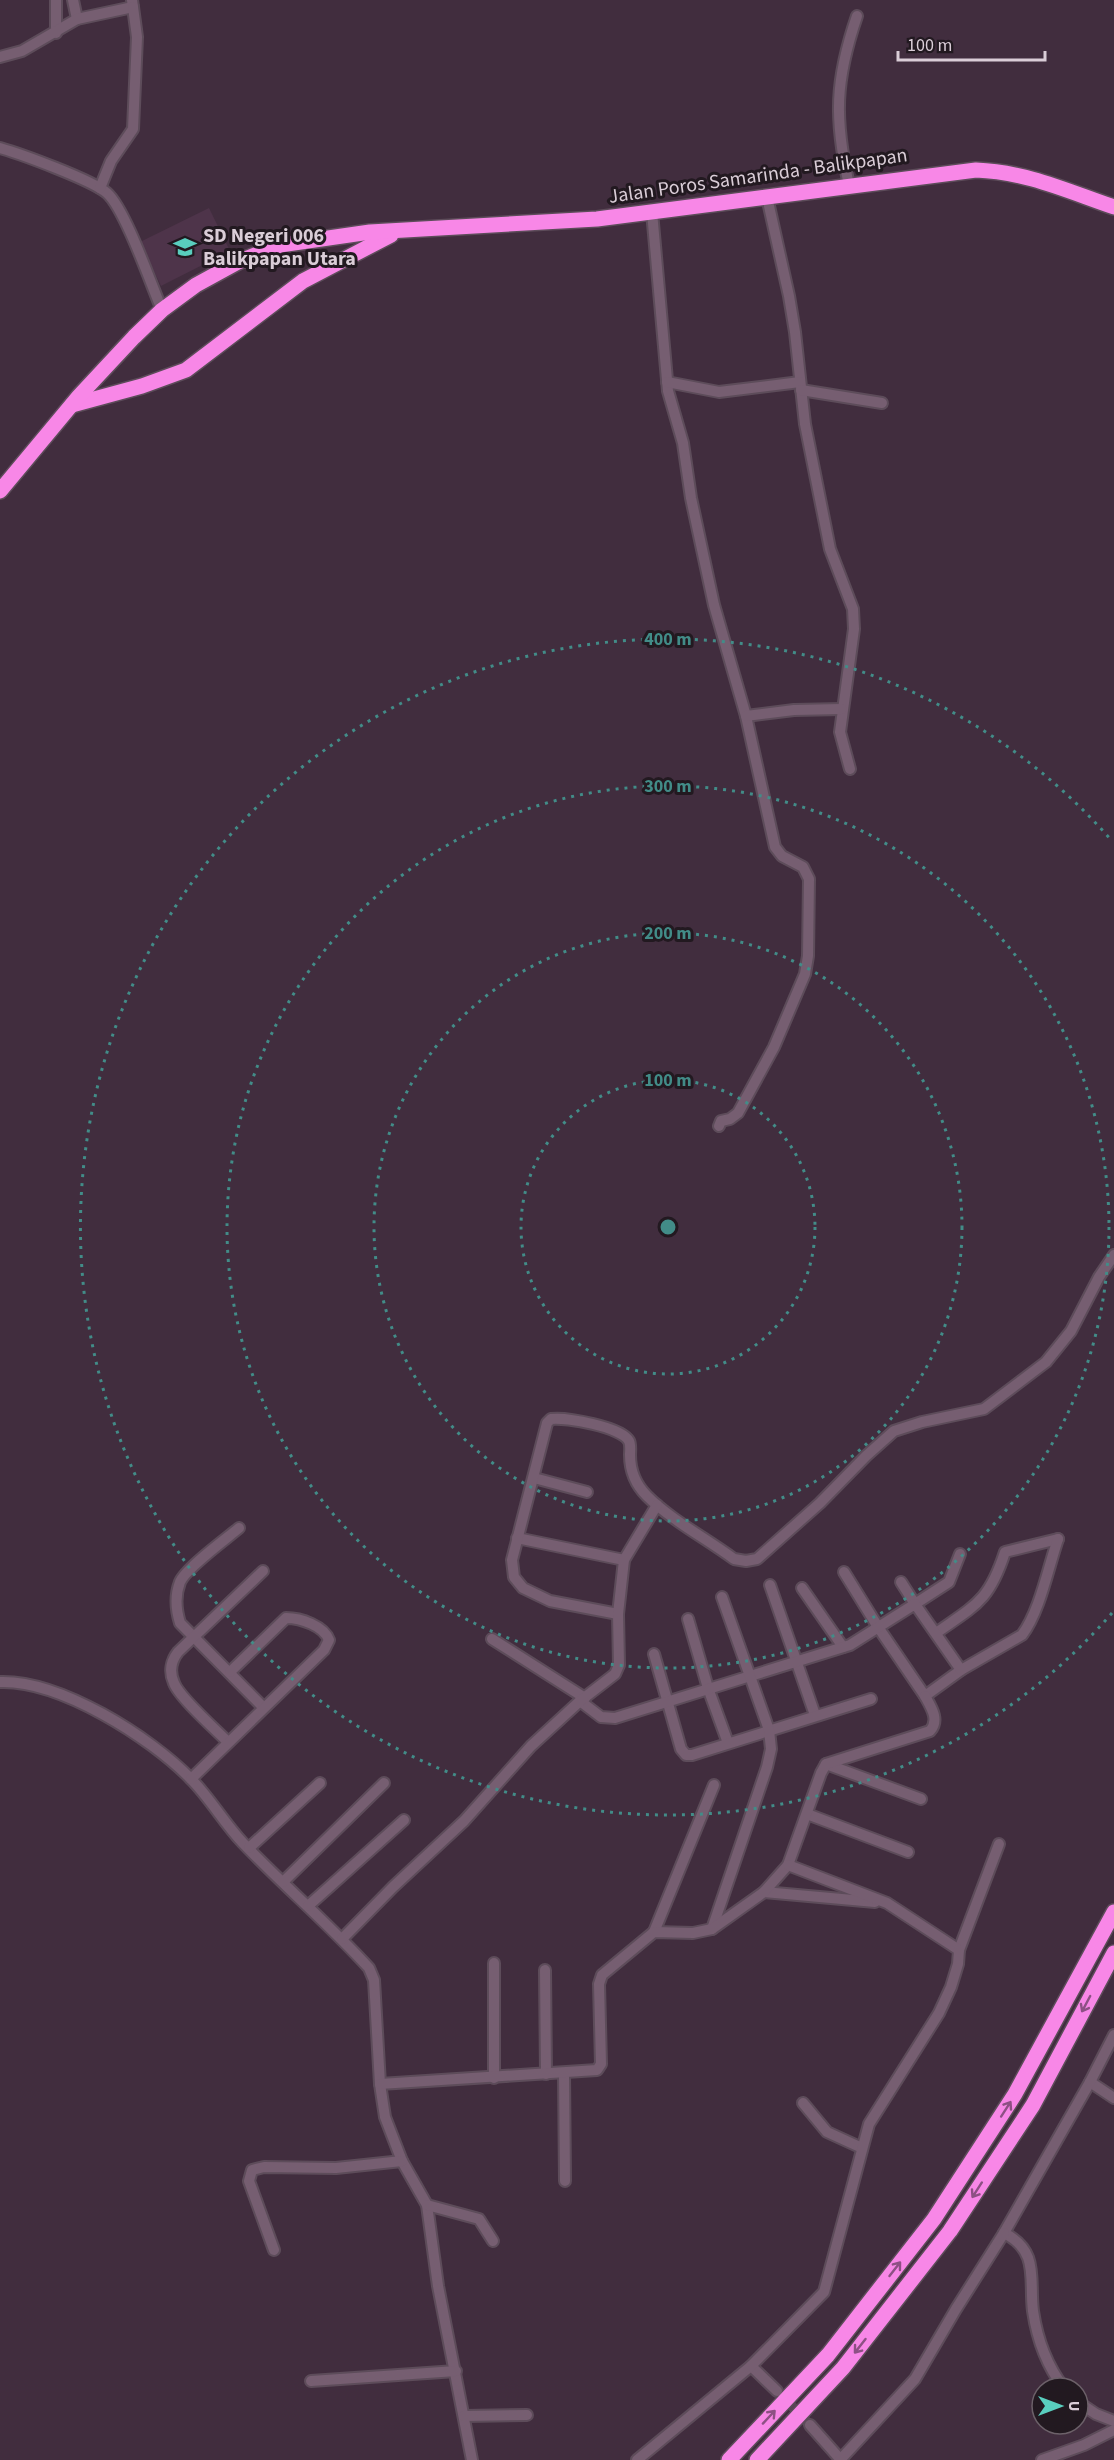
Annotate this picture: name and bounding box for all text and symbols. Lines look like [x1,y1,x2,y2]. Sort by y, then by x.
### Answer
scale bar [898,24,1045,62]
text: 100 m [907,33,952,58]
street label: Jalan Poros Samarinda - Balikpapan [607,141,909,211]
place label: SD Negeri 006 Balikpapan Utara [203,222,356,273]
school or university icon: SD Negeri 006 Balikpapan Utara [172,234,198,260]
text: 400 m [644,627,692,652]
text: 300 m [644,774,692,799]
text: 200 m [644,921,692,946]
text: 100 m [644,1068,692,1093]
centre of rings [658,1217,678,1237]
one-way arrow [1080,1995,1091,2013]
one-way arrow [1000,2101,1012,2117]
one-way arrow [970,2182,983,2199]
one-way arrow [889,2261,902,2277]
one-way arrow [853,2338,866,2354]
north arrow [1030,2376,1090,2436]
text: U [1063,2401,1085,2411]
one-way arrow [762,2410,776,2425]

